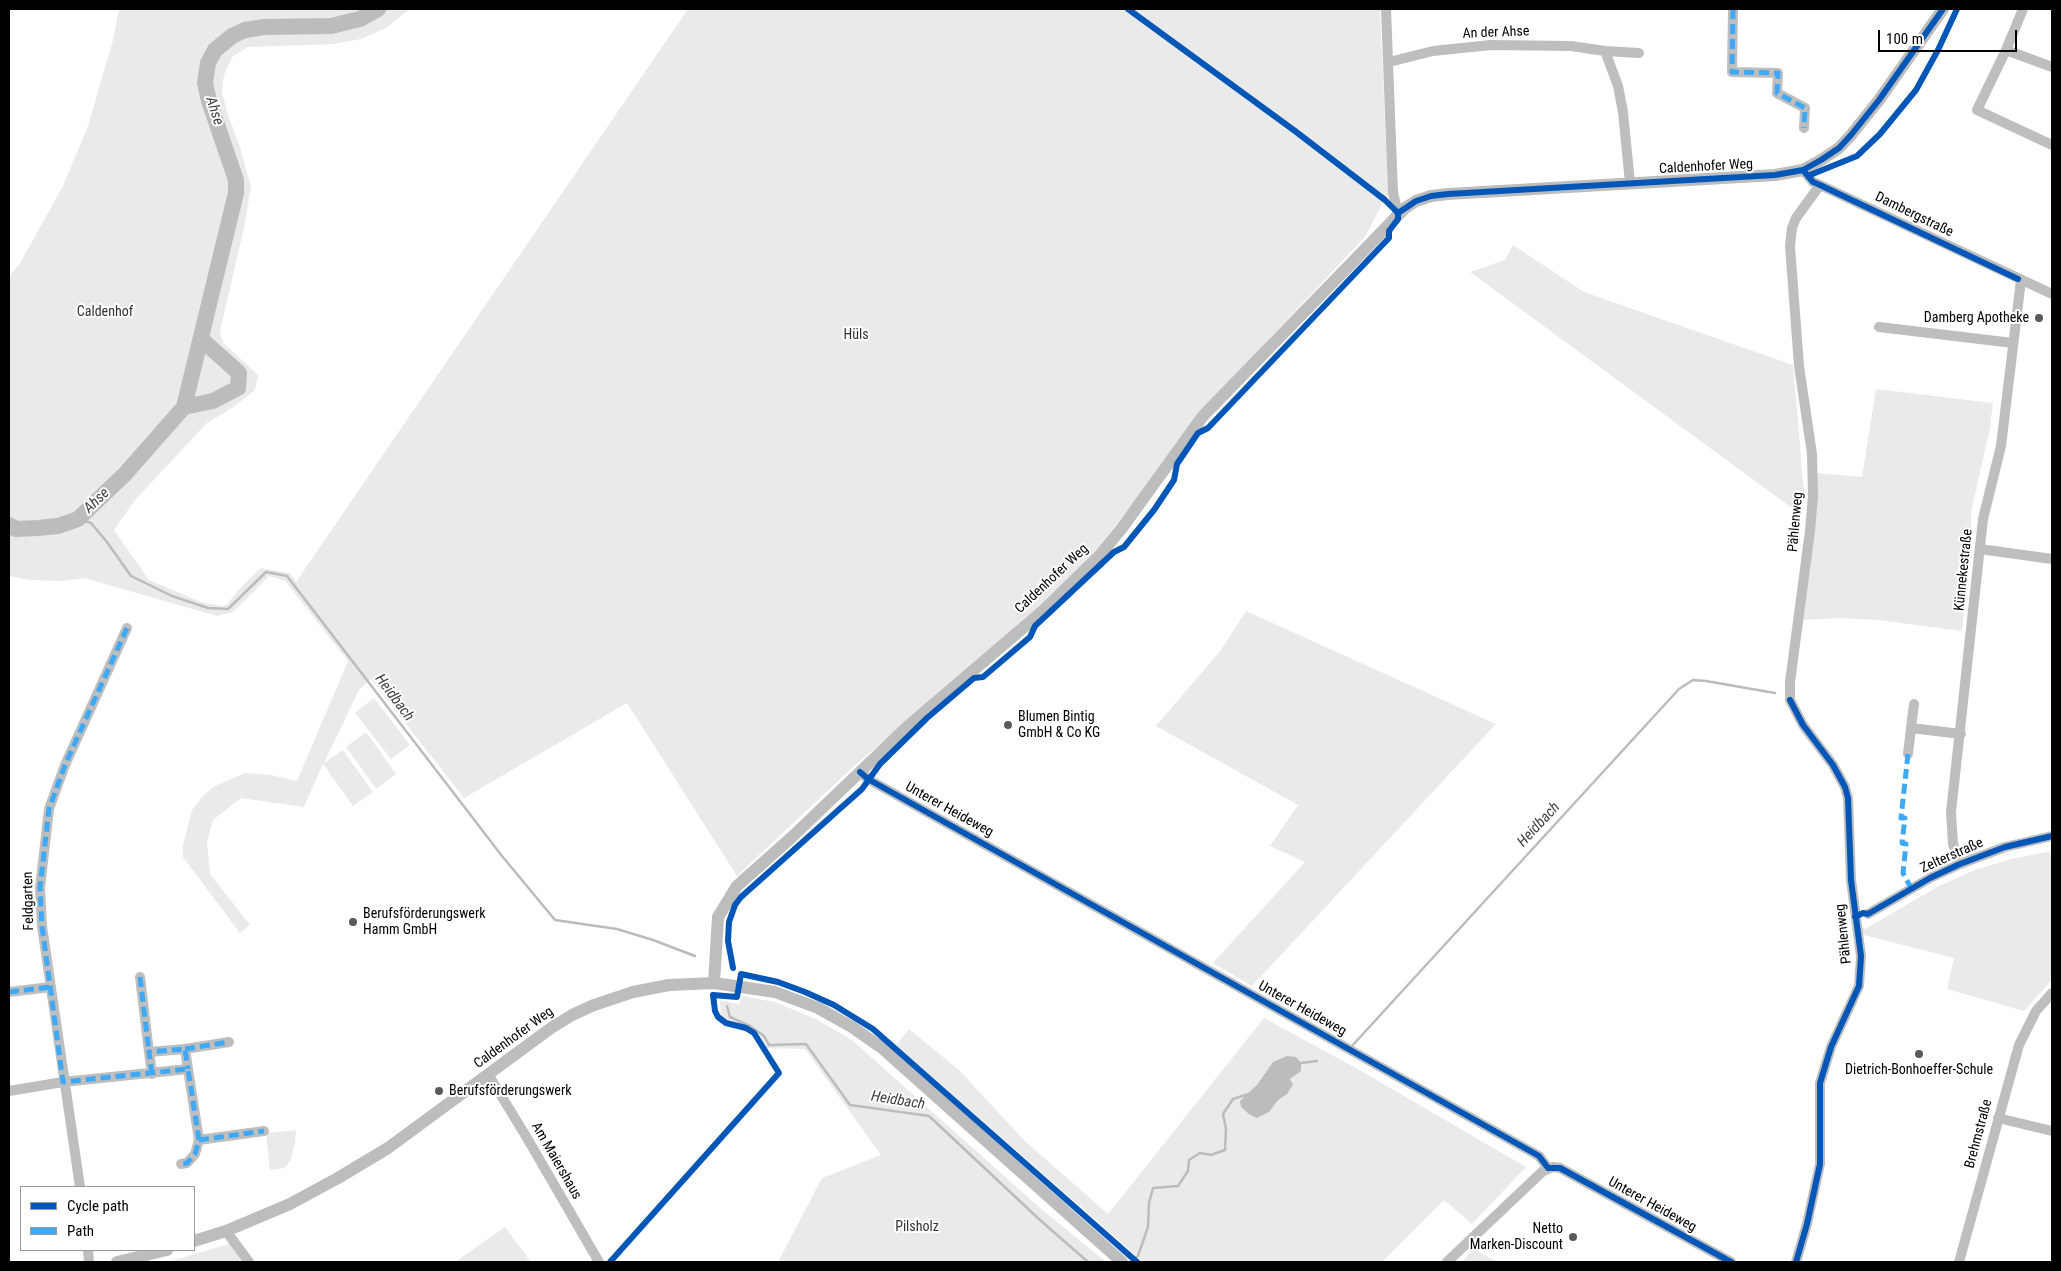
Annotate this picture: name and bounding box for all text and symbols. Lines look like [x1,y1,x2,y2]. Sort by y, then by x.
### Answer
scale bar [1881,20,2020,52]
street label: An der Ahse [1462,23,1530,43]
text: 100 m [1886,30,1923,48]
water label: Ahse [201,94,227,128]
street label: Caldenhofer Weg [1659,156,1753,178]
street label: Dambergstraße [1872,189,1956,241]
park label: Caldenhof [77,304,133,320]
place label: Damberg Apotheke [1924,310,2029,326]
marker: Damberg Apotheke [2033,312,2045,324]
park label: Hüls [843,327,869,343]
water label: Ahse [80,484,114,518]
street label: Pählenweg [1785,491,1807,553]
street label: Künnekestraße [1951,528,1977,612]
street label: Caldenhofer Weg [1012,541,1092,617]
water label: Heidbach [370,671,418,725]
place label: Blumen Bintig GmbH & Co KG [1018,709,1100,742]
marker: Blumen Bintig GmbH & Co KG [1002,719,1014,731]
street label: Unterer Heideweg [902,779,996,841]
water label: Heidbach [1514,799,1564,851]
street label: Zelterstraße [1918,835,1986,877]
street label: Feldgarten [20,871,38,931]
street label: Pählenweg [1832,903,1856,965]
place label: Berufsförderungswerk Hamm GmbH [363,906,485,939]
marker: Berufsförderungswerk Hamm GmbH [347,916,359,928]
street label: Unterer Heideweg [1255,978,1349,1040]
street label: Caldenhofer Weg [471,1004,557,1072]
marker: Dietrich-Bonhoeffer-Schule [1913,1048,1925,1060]
place label: Dietrich-Bonhoeffer-Schule [1845,1062,1993,1078]
place label: Berufsförderungswerk [449,1083,571,1099]
marker: Berufsförderungswerk [433,1085,445,1097]
water label: Heidbach [870,1088,926,1114]
street label: Brehmstraße [1962,1098,1996,1170]
street label: Am Maiershaus [527,1119,585,1203]
street label: Unterer Heideweg [1605,1174,1699,1236]
legend [20,1186,195,1251]
text: Cycle path [67,1197,129,1215]
park label: Pilsholz [895,1219,939,1235]
place label: Netto Marken-Discount [1470,1221,1563,1254]
text: Path [67,1222,94,1240]
marker: Netto Marken-Discount [1567,1231,1579,1243]

